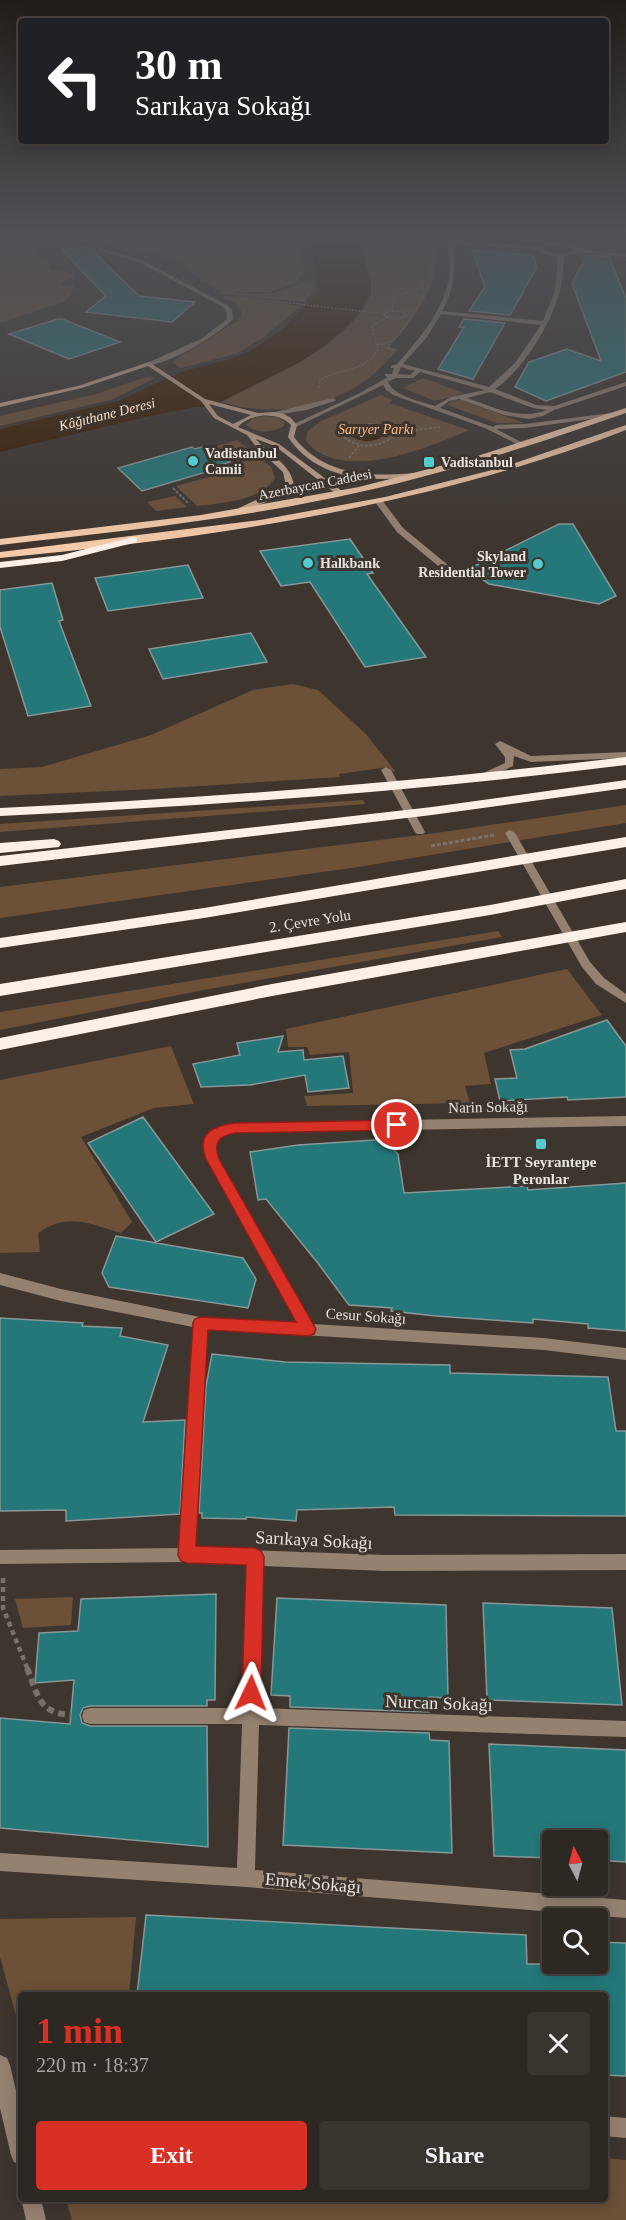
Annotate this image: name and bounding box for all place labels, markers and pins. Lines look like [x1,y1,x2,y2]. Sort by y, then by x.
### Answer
place label: Vadistanbul Camii [205,446,277,477]
marker: Vadistanbul Camii [186,454,200,468]
marker: Vadistanbul [422,455,436,469]
place label: Vadistanbul [441,455,513,470]
place label: Skyland Residential Tower [418,549,526,580]
marker: Halkbank [301,556,315,570]
place label: Halkbank [320,556,380,571]
marker: Skyland Residential Tower [531,557,545,571]
pin [371,1099,422,1150]
marker: İETT Seyrantepe Peronlar [534,1137,548,1151]
place label: İETT Seyrantepe Peronlar [486,1154,597,1187]

